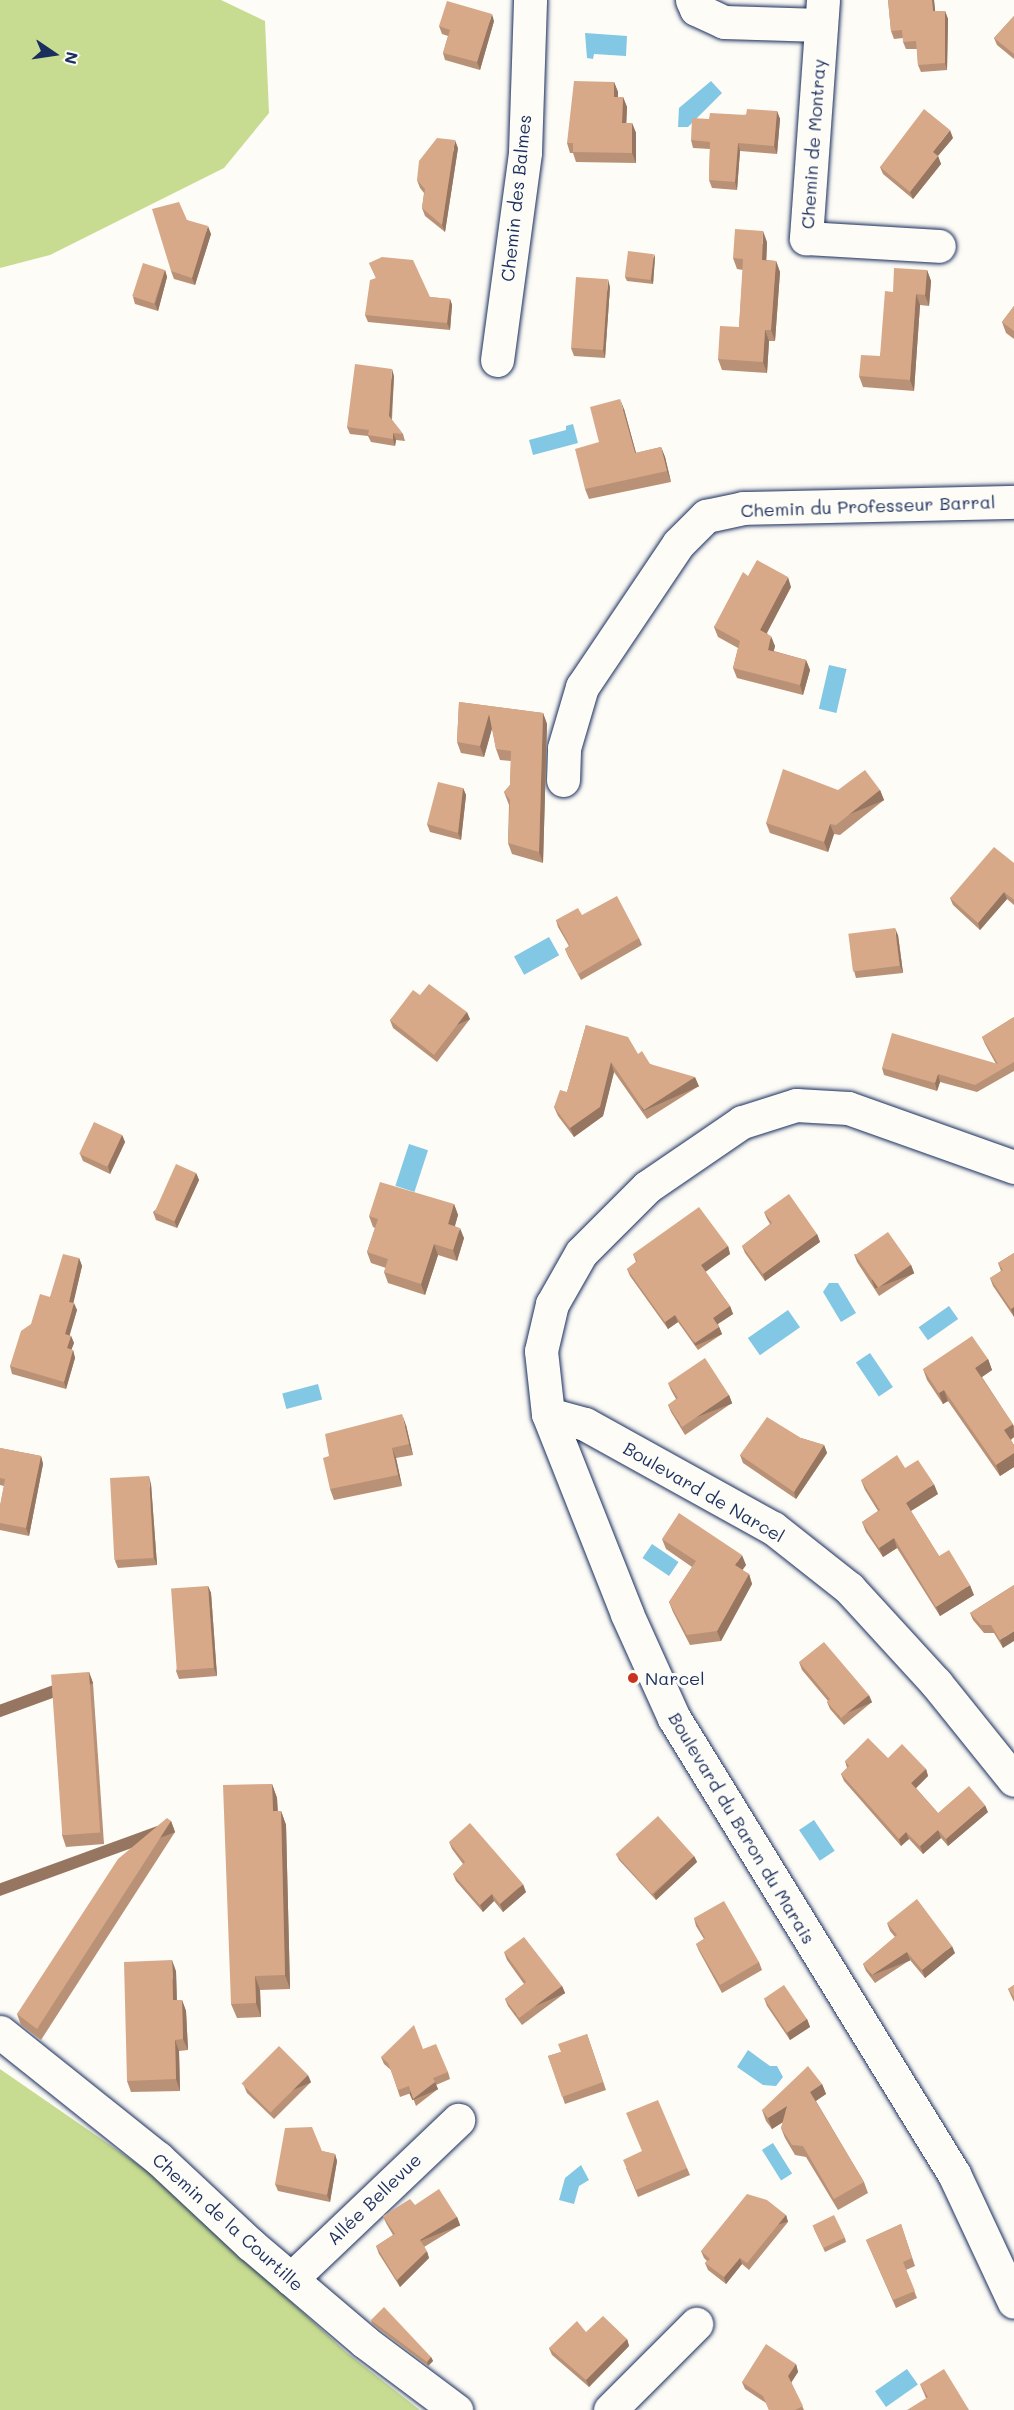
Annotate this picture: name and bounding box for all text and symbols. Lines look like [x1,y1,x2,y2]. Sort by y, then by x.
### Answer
north arrow [24,24,84,84]
text: N [60,50,84,66]
street label: Chemin de Montray [796,58,830,230]
street label: Chemin des Balmes [496,113,536,283]
street label: Chemin du Professeur Barral [740,491,996,521]
street label: Boulevard de Narcel [620,1437,788,1547]
place label: Narcel [645,1667,705,1689]
marker: Narcel [626,1671,640,1685]
street label: Boulevard du Baron du Marais [664,1708,820,1948]
street label: Chemin de la Courtille [148,2149,308,2295]
street label: Allée Bellevue [322,2149,426,2249]

